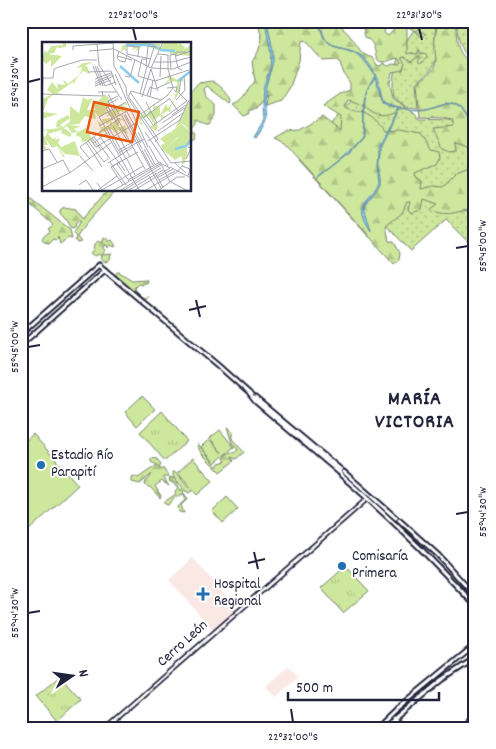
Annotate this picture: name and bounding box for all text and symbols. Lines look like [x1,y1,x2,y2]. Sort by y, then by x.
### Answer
text: 22°32'00"S [108,7,158,24]
text: 22°31'30"S [396,7,442,24]
inset map [42,42,191,191]
text: 55°45'30"W [7,56,24,107]
text: 55°45'00"W [475,220,492,272]
text: 55°45'00"W [7,321,24,373]
district label: MARÍA VICTORIA [375,386,455,437]
place label: Estadio Río Parapití [51,445,114,484]
marker: Estadio Río Parapití [35,459,47,471]
text: 55°44'30"W [475,487,492,537]
place label: Comisaría Primera [352,546,409,585]
marker: Comisaría Primera [336,560,348,572]
place label: Hospital Regional [214,574,262,613]
marker: Hospital Regional [196,587,210,601]
text: 55°44'30"W [7,588,24,638]
street label: Cerro León [153,615,213,673]
north arrow [48,652,98,702]
text: N [72,668,93,679]
scale bar [288,669,440,701]
text: 500 m [296,678,333,700]
text: 22°32'00"S [268,729,318,746]

